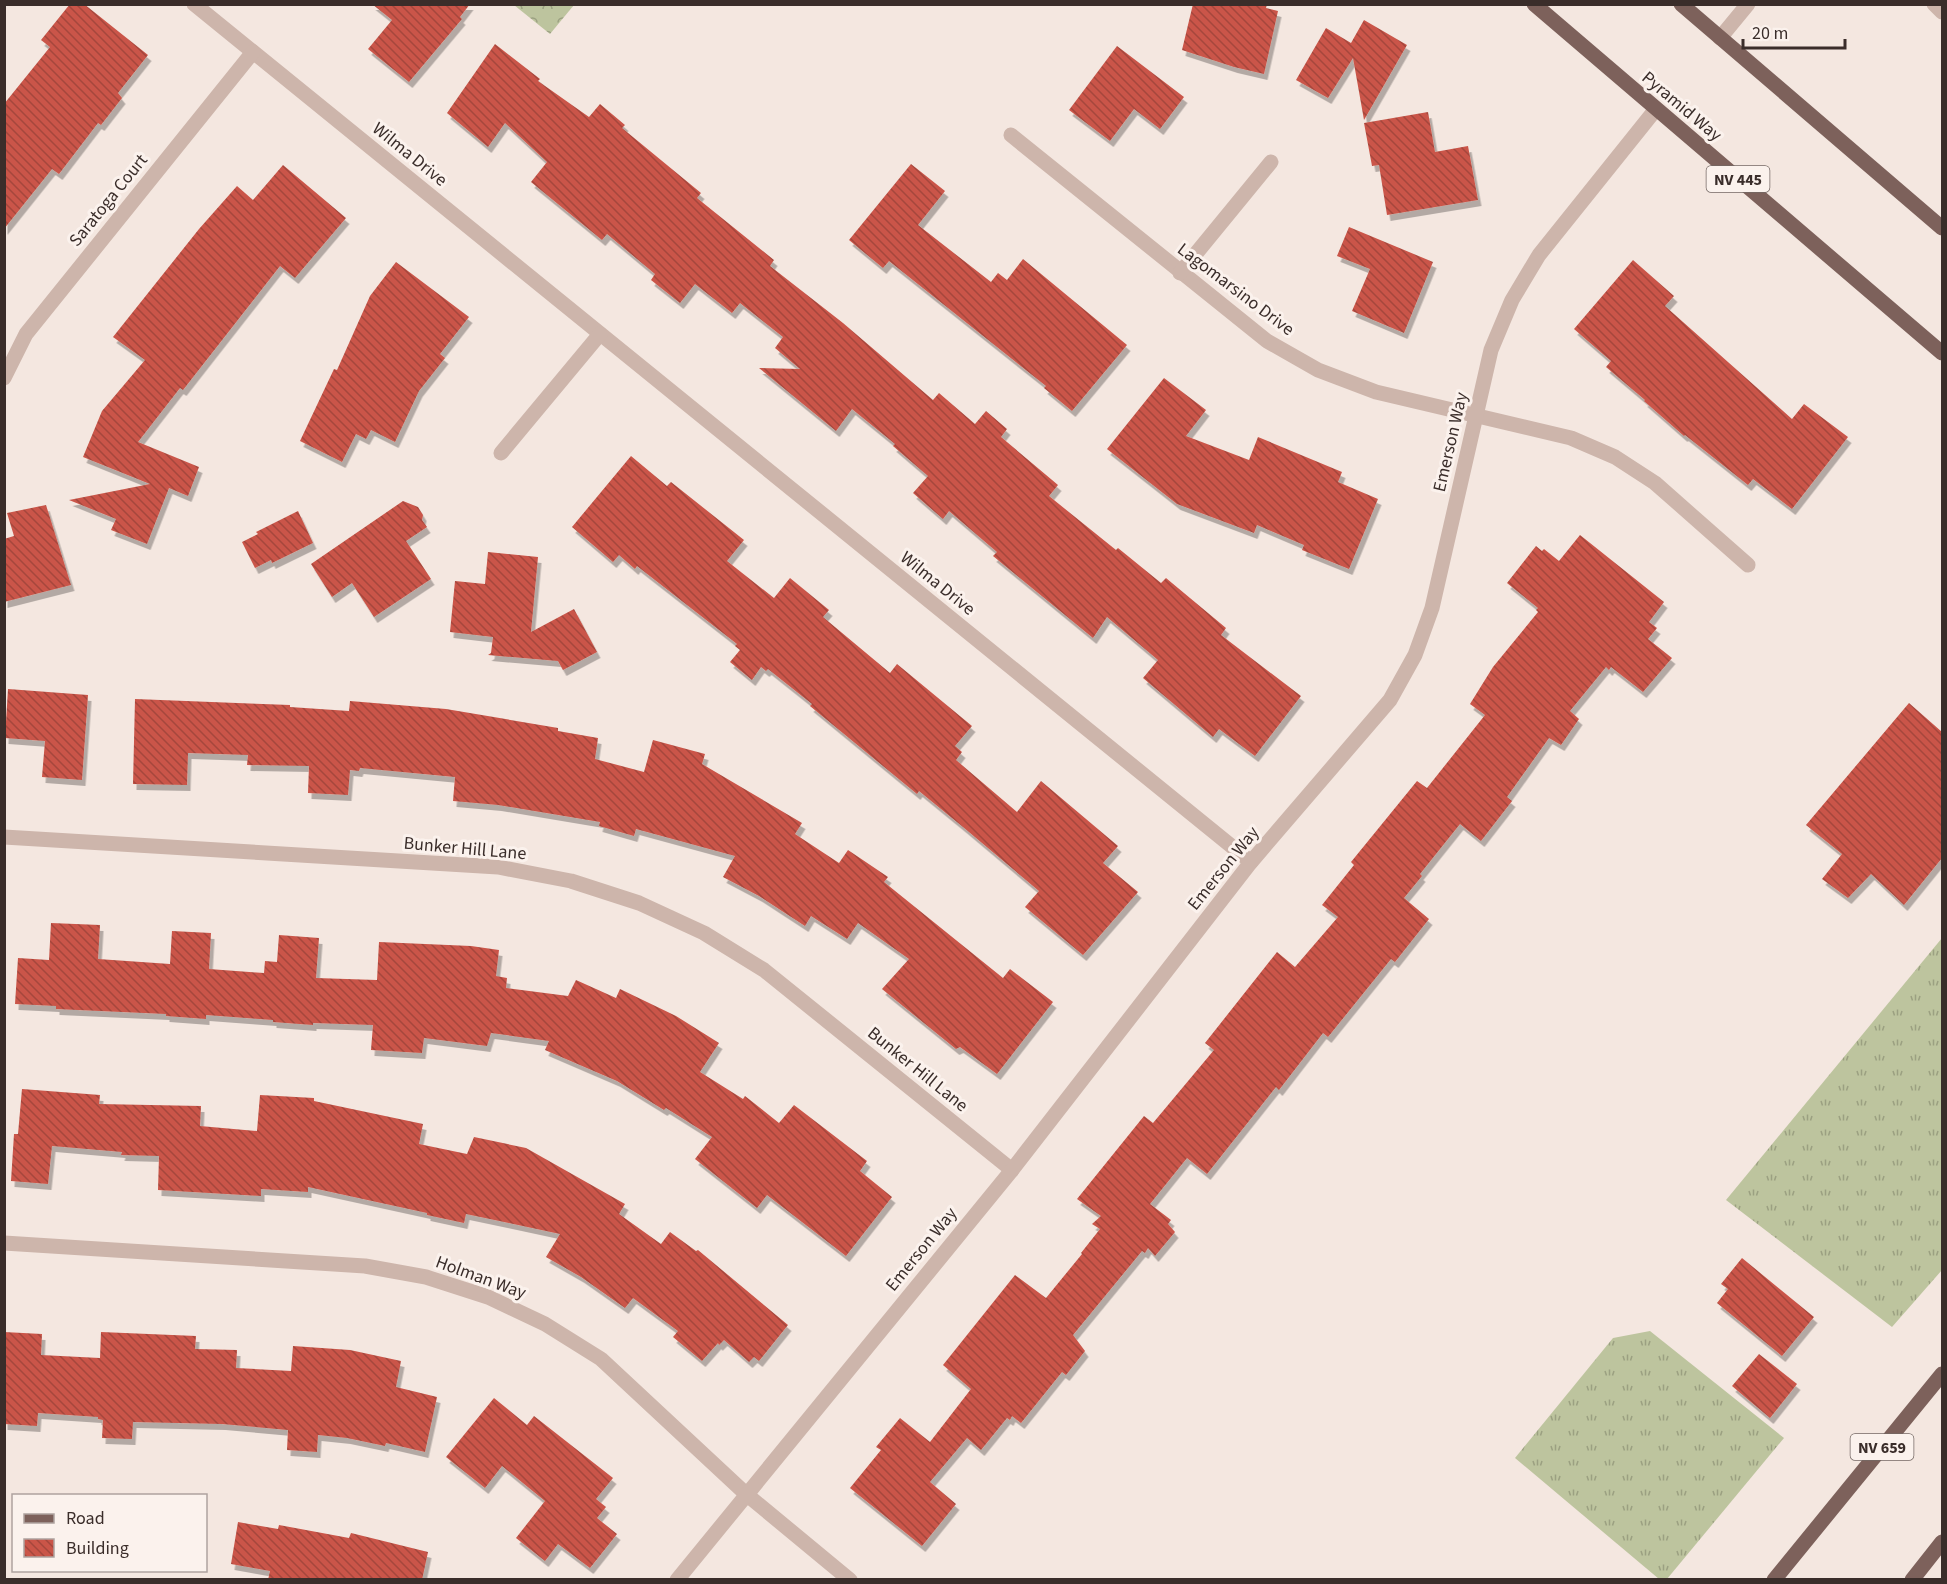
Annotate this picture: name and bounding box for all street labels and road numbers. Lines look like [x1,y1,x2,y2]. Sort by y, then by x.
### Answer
street label: Pyramid Way [1636,65,1728,148]
street label: Wilma Drive [367,116,452,192]
street label: Saratoga Court [63,149,154,252]
road number: NV 445 [1706,166,1770,192]
street label: Lagomarsino Drive [1172,237,1299,342]
street label: Emerson Way [1427,389,1474,494]
street label: Wilma Drive [895,545,980,621]
street label: Emerson Way [1182,821,1265,916]
street label: Bunker Hill Lane [403,831,527,866]
street label: Bunker Hill Lane [862,1021,973,1118]
street label: Emerson Way [880,1202,963,1297]
street label: Holman Way [432,1250,530,1306]
road number: NV 659 [1850,1434,1914,1460]

